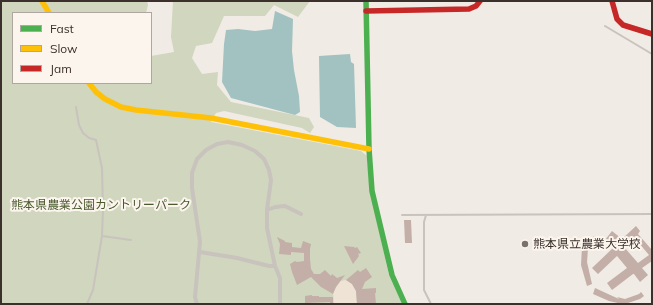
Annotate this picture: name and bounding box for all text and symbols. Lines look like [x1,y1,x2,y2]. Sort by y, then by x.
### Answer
legend [12,12,152,84]
text: Fast [50,21,74,36]
text: Slow [50,41,78,56]
text: Jam [50,61,72,76]
park label: 熊本県農業公園カントリーパーク [11,198,191,212]
place label: 熊本県立農業大学校 [533,237,641,251]
marker: 熊本県立農業大学校 [520,239,530,249]

